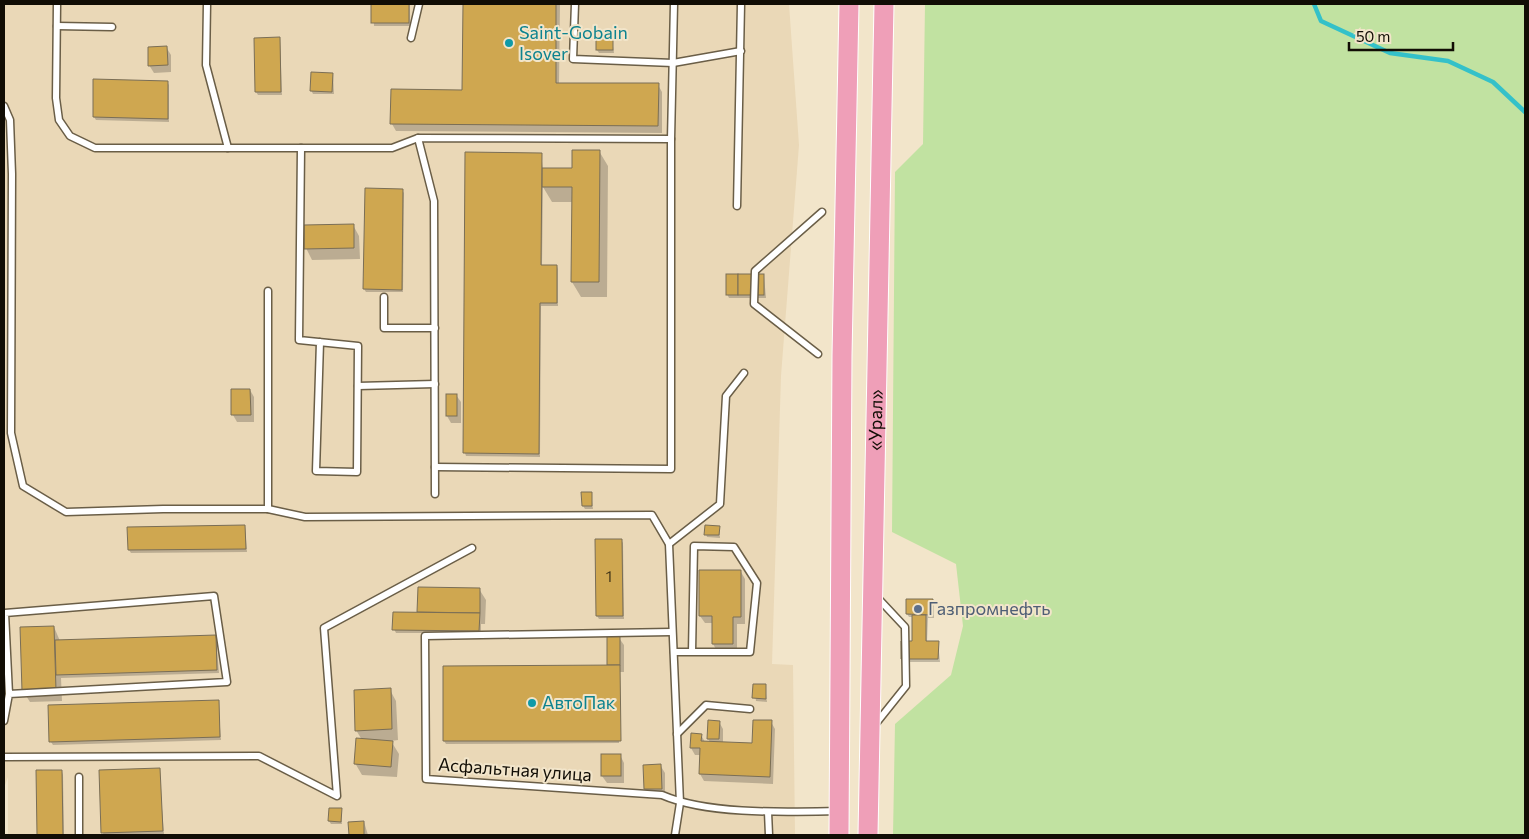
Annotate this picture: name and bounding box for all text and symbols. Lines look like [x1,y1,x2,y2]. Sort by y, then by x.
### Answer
scale bar [1349,20,1453,52]
place label: Saint-Gobain Isover [519,21,628,64]
text: 50 m [1356,27,1390,45]
marker: Saint-Gobain Isover [503,37,515,49]
street label: «Урал» [863,389,887,451]
house number: 1 [606,567,612,585]
place label: Газпромнефть [928,597,1050,619]
marker: Газпромнефть [912,603,924,615]
place label: АвтоПак [542,691,616,713]
marker: АвтоПак [526,697,538,709]
street label: Асфальтная улица [437,753,593,785]

